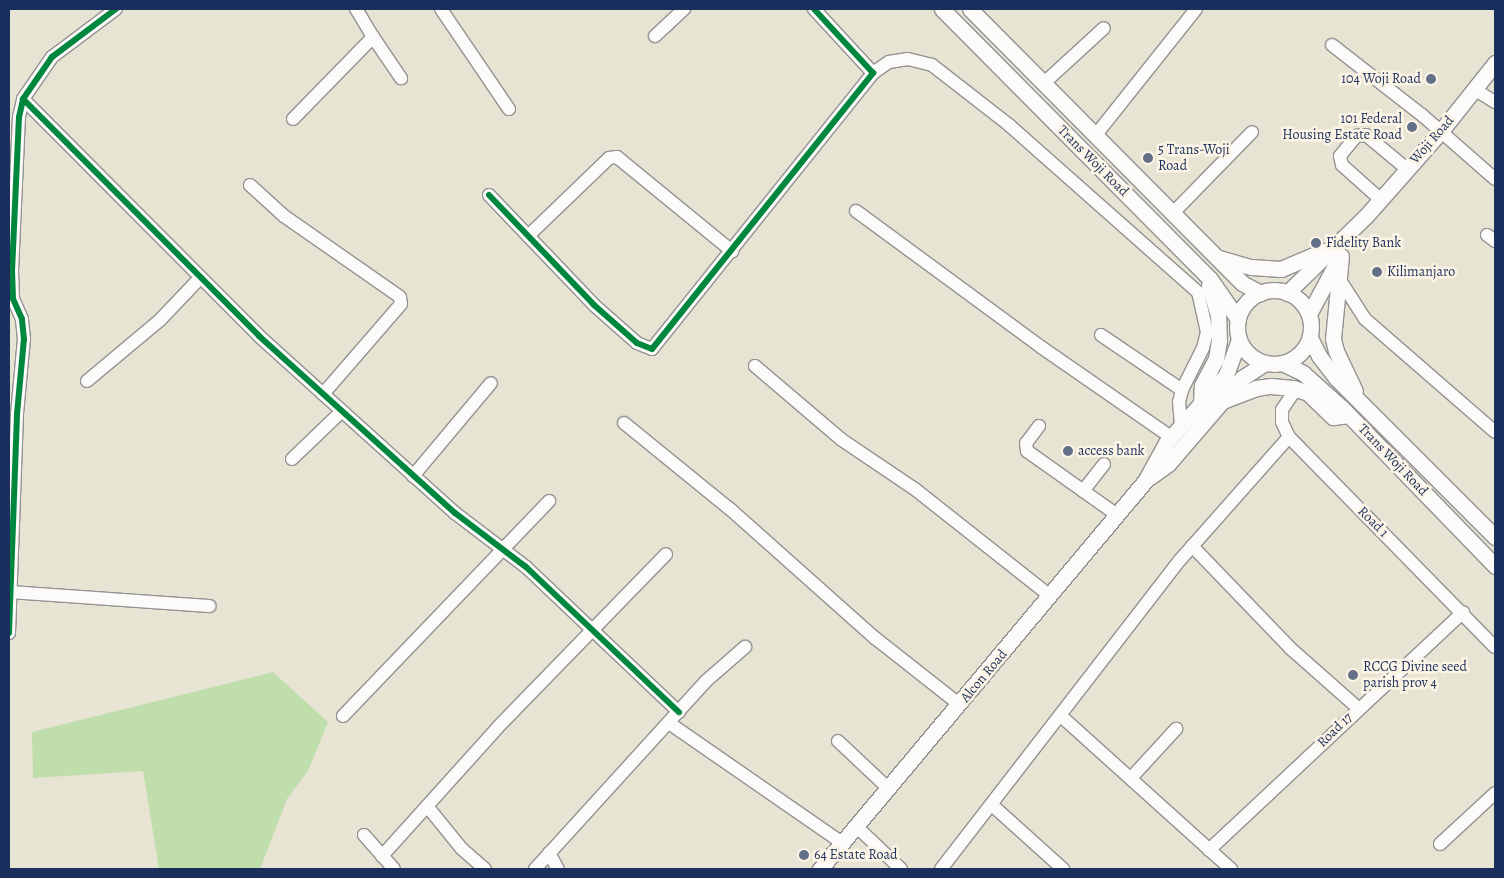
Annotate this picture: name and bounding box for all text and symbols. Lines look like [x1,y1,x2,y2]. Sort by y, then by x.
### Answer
place label: 104 Woji Road [1341,71,1421,87]
marker: 104 Woji Road [1425,73,1437,85]
place label: 101 Federal Housing Estate Road [1282,111,1402,144]
street label: Woji Road [1407,112,1457,168]
marker: 101 Federal Housing Estate Road [1406,121,1418,133]
street label: Trans Woji Road [1054,122,1132,200]
place label: 5 Trans-Woji Road [1158,142,1230,174]
marker: 5 Trans-Woji Road [1142,152,1154,164]
place label: Fidelity Bank [1326,235,1401,251]
marker: Fidelity Bank [1310,237,1322,249]
place label: Kilimanjaro [1387,264,1455,280]
marker: Kilimanjaro [1371,266,1383,278]
street label: Trans Woji Road [1355,421,1431,499]
place label: access bank [1078,443,1145,459]
marker: access bank [1062,445,1074,457]
street label: Road 1 [1354,503,1392,541]
street label: Alcon Road [957,646,1011,706]
place label: RCCG Divine seed parish prov 4 [1363,659,1467,692]
marker: RCCG Divine seed parish prov 4 [1347,669,1359,681]
street label: Road 17 [1314,709,1356,751]
place label: 64 Estate Road [814,847,897,863]
marker: 64 Estate Road [798,849,810,861]

